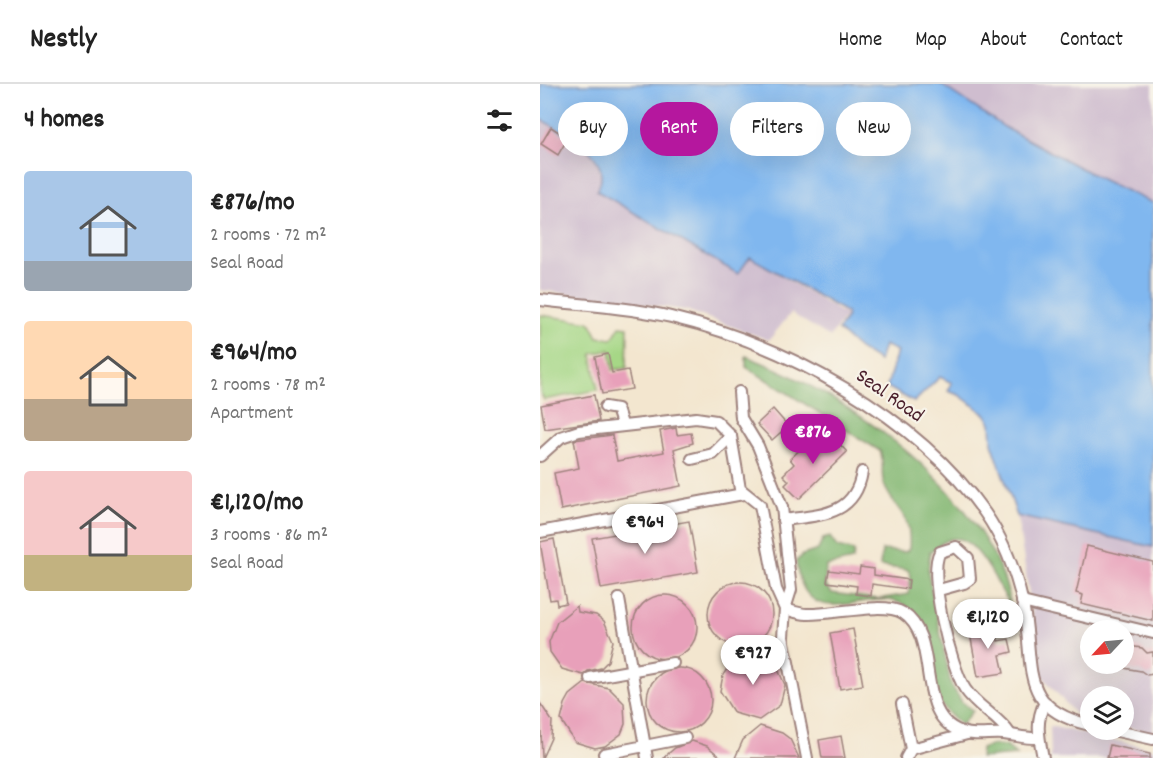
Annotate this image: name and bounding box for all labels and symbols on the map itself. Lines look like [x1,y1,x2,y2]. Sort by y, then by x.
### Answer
street label: Seal Road [849,363,929,431]
pin: €876 [777,414,849,465]
pin: €964 [609,504,681,555]
pin: €1,120 [939,599,1037,650]
north arrow [1080,620,1134,674]
pin: €927 [717,635,789,686]

